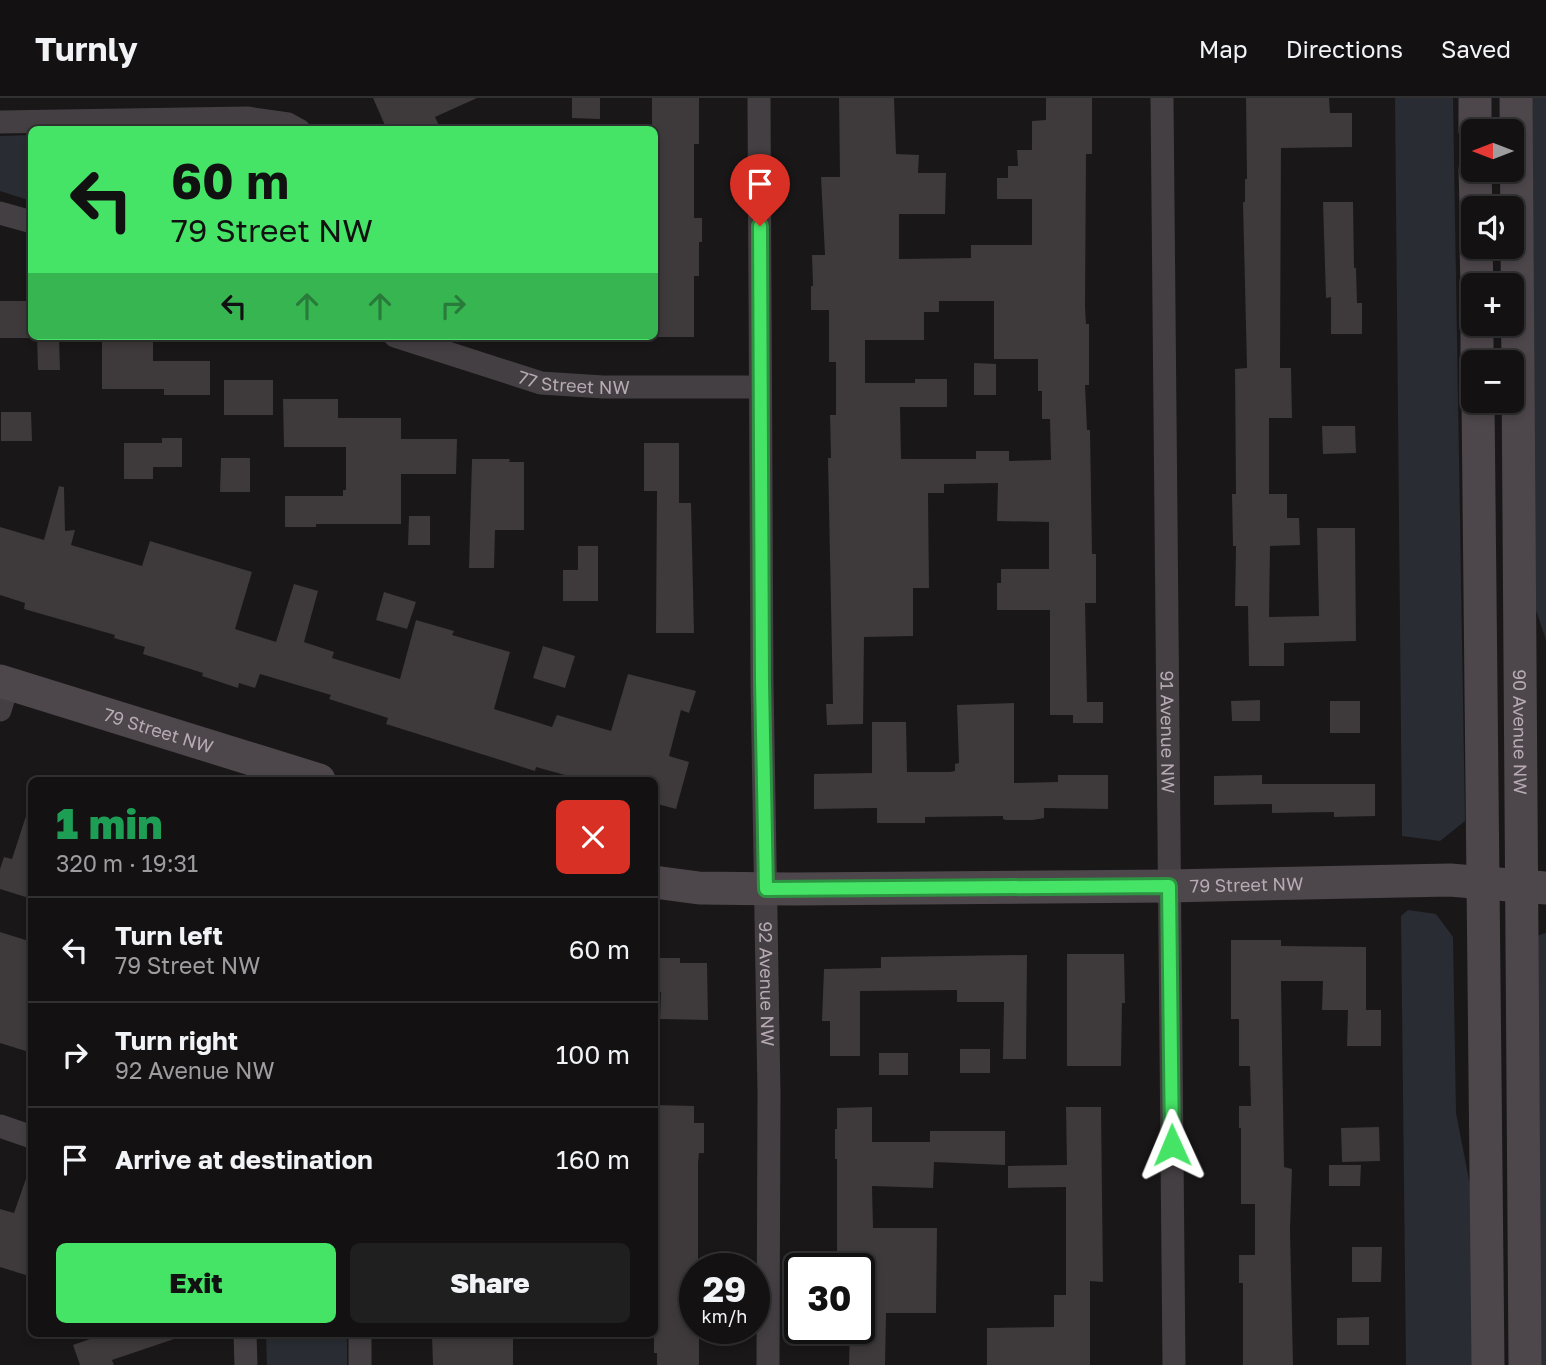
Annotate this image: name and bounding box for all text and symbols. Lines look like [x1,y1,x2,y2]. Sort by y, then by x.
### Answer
text: Turnly [35,29,138,68]
text: Map [1199,34,1248,63]
text: Directions [1286,34,1403,63]
text: Saved [1441,34,1511,63]
north arrow [1461,119,1524,182]
map controls [1461,119,1524,413]
text: 60 m [171,151,289,210]
icon: left [56,154,147,245]
pin [730,154,790,226]
icon: arrive [741,165,779,203]
button: sound [1461,196,1524,259]
text: 79 Street NW [171,211,373,249]
button: + [1461,273,1524,336]
icon: left [215,287,253,325]
icon: ahead [288,287,326,325]
icon: ahead [361,287,399,325]
icon: right [434,287,472,325]
button: − [1461,350,1524,413]
street label: 77 Street NW [515,365,630,398]
street label: 90 Avenue NW [1509,669,1532,795]
street label: 91 Avenue NW [1156,670,1180,794]
street label: 79 Street NW [101,703,216,758]
text: 1 min [56,798,163,848]
button: close [556,800,630,874]
text: 320 m · 19:31 [56,849,198,877]
street label: 79 Street NW [1189,872,1304,897]
text: Turn left [115,920,223,951]
street label: 92 Avenue NW [755,921,779,1047]
icon: left [56,931,94,969]
text: 60 m [569,934,630,965]
text: 79 Street NW [115,951,260,979]
text: Turn right [115,1025,238,1056]
icon: right [56,1036,94,1074]
text: 100 m [556,1039,630,1070]
text: 92 Avenue NW [115,1056,275,1084]
position arrow [1135,1108,1209,1182]
icon: arrive [56,1141,94,1179]
text: Arrive at destination [115,1144,373,1175]
text: 160 m [556,1144,630,1175]
button: Exit [56,1243,336,1323]
button: Share [350,1243,630,1323]
speed limit sign: 30 [784,1253,875,1344]
text: 29 [703,1268,746,1310]
text: km/h [702,1305,747,1327]

